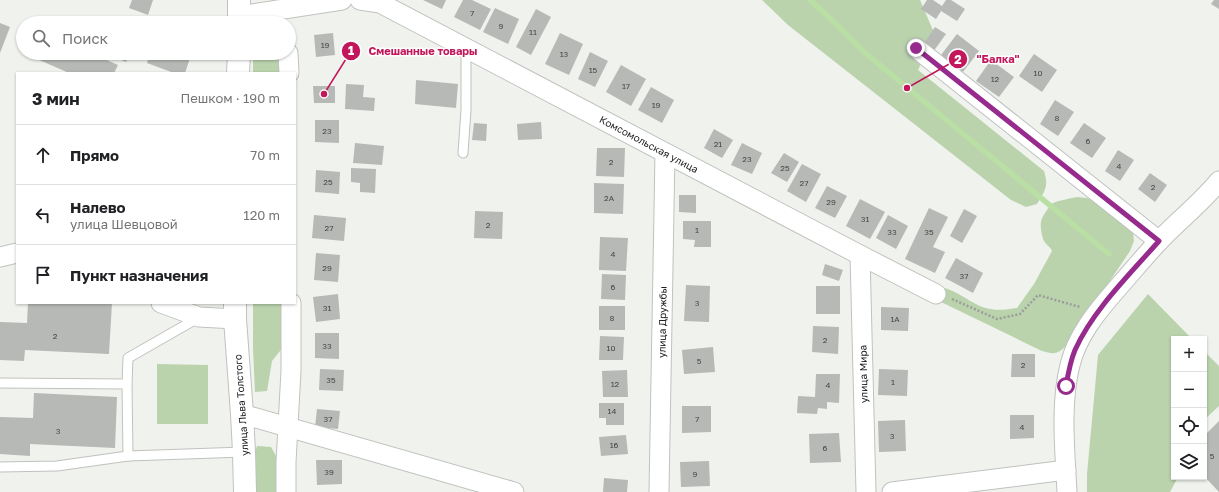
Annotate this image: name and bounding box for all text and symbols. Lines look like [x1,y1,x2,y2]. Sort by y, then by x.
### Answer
house number: 7 [470,8,474,18]
search box [16,16,296,60]
house number: 9 [499,21,504,31]
icon: search [30,27,52,49]
house number: 11 [529,27,537,37]
text: Поиск [62,29,108,47]
route end [907,39,925,57]
house number: 19 [321,40,330,50]
callout: Смешанные товары [341,40,485,63]
text: 1 [348,43,354,58]
text: Смешанные товары [369,44,477,57]
callout: "Балка" [948,48,1027,71]
house number: 13 [560,49,569,59]
text: 2 [954,52,962,67]
text: "Балка" [976,52,1020,65]
house number: 15 [589,65,598,75]
house number: 10 [1034,68,1042,78]
house number: 12 [991,74,1000,84]
house number: 17 [622,81,630,91]
text: 3 мин [32,88,80,109]
text: Пешком · 190 m [180,90,280,106]
house number: 19 [652,100,661,110]
street label: Комсомольская улица [598,113,700,175]
house number: 8 [1055,113,1060,123]
house number: 23 [322,126,332,136]
house number: 6 [1086,136,1091,146]
house number: 21 [714,139,722,149]
icon: ahead [32,144,54,166]
text: Прямо [70,146,119,164]
text: 70 m [250,147,280,163]
house number: 23 [742,154,752,164]
house number: 2 [609,157,614,167]
house number: 4 [1117,161,1122,171]
house number: 25 [780,163,790,173]
house number: 25 [323,177,333,187]
house number: 27 [800,178,808,188]
house number: 2 [1151,182,1156,192]
house number: 2А [604,193,615,203]
house number: 29 [826,197,836,207]
text: Налево [70,198,126,216]
icon: left [32,204,54,226]
text: 120 m [243,207,280,223]
house number: 31 [861,214,869,224]
text: улица Шевцовой [70,216,178,232]
house number: 2 [486,220,491,230]
house number: 27 [325,223,333,233]
house number: 1 [695,225,699,235]
house number: 33 [887,227,897,237]
house number: 35 [924,227,934,237]
house number: 4 [611,249,616,259]
house number: 29 [322,263,332,273]
icon: arrive [32,264,54,286]
text: Пункт назначения [70,266,208,284]
house number: 37 [960,271,968,281]
house number: 6 [611,282,616,292]
street label: улица Дружбы [655,286,669,358]
house number: 3 [695,298,700,308]
house number: 31 [323,303,331,313]
house number: 8 [610,313,615,323]
house number: 1А [890,314,900,324]
house number: 2 [53,331,58,341]
house number: 2 [823,335,828,345]
map controls [1171,336,1207,480]
button: + [1171,336,1207,372]
house number: 33 [322,341,332,351]
house number: 10 [607,343,615,353]
street label: улица Мира [856,345,870,403]
street label: улица Льва Толстого [231,354,251,456]
house number: 5 [697,356,702,366]
house number: 2 [1021,360,1026,370]
button: − [1171,372,1207,408]
house number: 35 [326,375,336,385]
house number: 1 [891,377,895,387]
route start [1057,377,1075,395]
house number: 12 [611,379,620,389]
house number: 4 [826,380,831,390]
house number: 14 [608,406,616,416]
button: locate [1171,408,1207,444]
house number: 37 [324,414,332,424]
house number: 7 [695,414,699,424]
house number: 4 [1020,422,1025,432]
house number: 3 [56,426,61,436]
house number: 3 [890,431,895,441]
house number: 16 [610,440,619,450]
house number: 6 [823,443,828,453]
button: layers [1171,444,1207,480]
house number: 5 [1210,451,1215,461]
house number: 39 [324,467,334,477]
house number: 9 [693,469,698,479]

